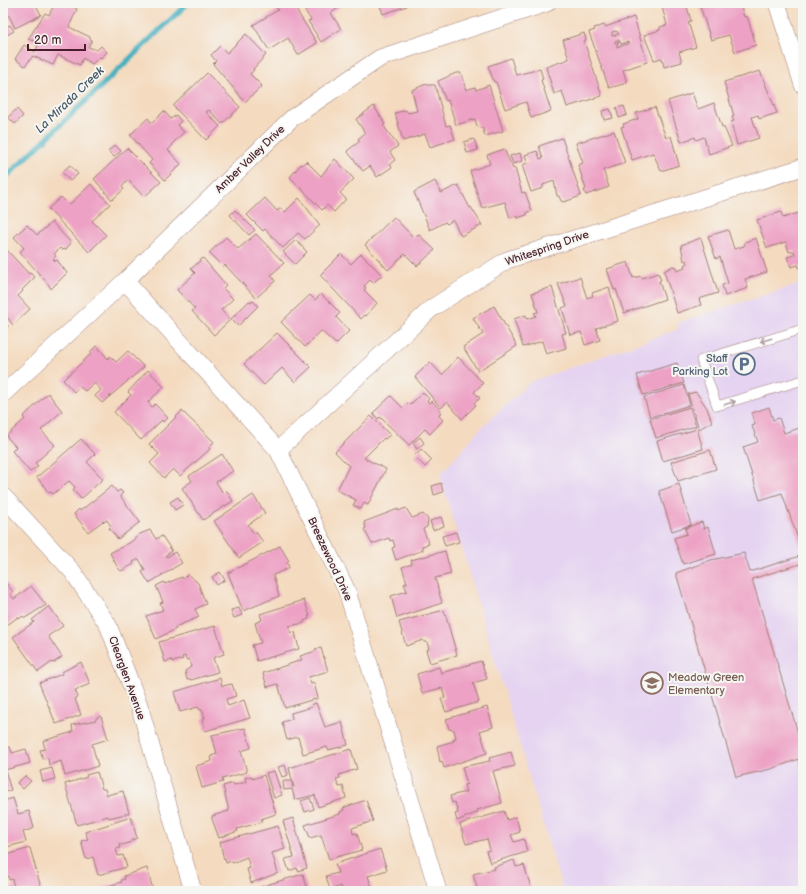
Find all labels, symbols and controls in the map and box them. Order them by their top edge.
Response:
scale bar [28,26,85,52]
text: 20 m [34,33,61,48]
water label: La Mirada Creek [32,63,108,137]
street label: Amber Valley Drive [212,122,288,196]
street label: Whitespring Drive [503,227,591,268]
one-way arrow [759,337,772,344]
parking icon: Staff Parking Lot [731,351,757,377]
place label: Staff Parking Lot [672,352,729,378]
one-way arrow [724,398,736,406]
street label: Breezewood Drive [305,515,355,603]
street label: Clearglen Avenue [106,634,148,722]
school or university icon: Meadow Green Elementary [639,670,665,696]
place label: Meadow Green Elementary [668,671,744,697]

